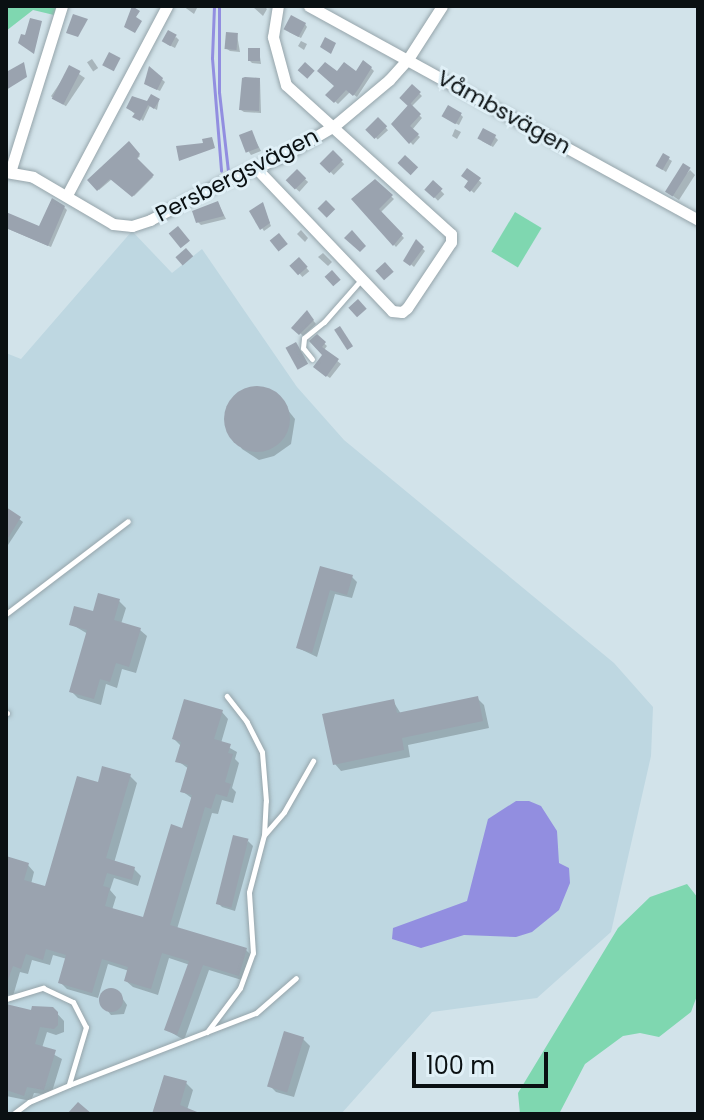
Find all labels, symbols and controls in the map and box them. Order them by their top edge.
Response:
street label: Våmbsvägen [433,64,575,160]
street label: Persbergsvägen [151,123,323,227]
scale bar [416,1036,552,1086]
text: 100 m [426,1049,495,1082]

